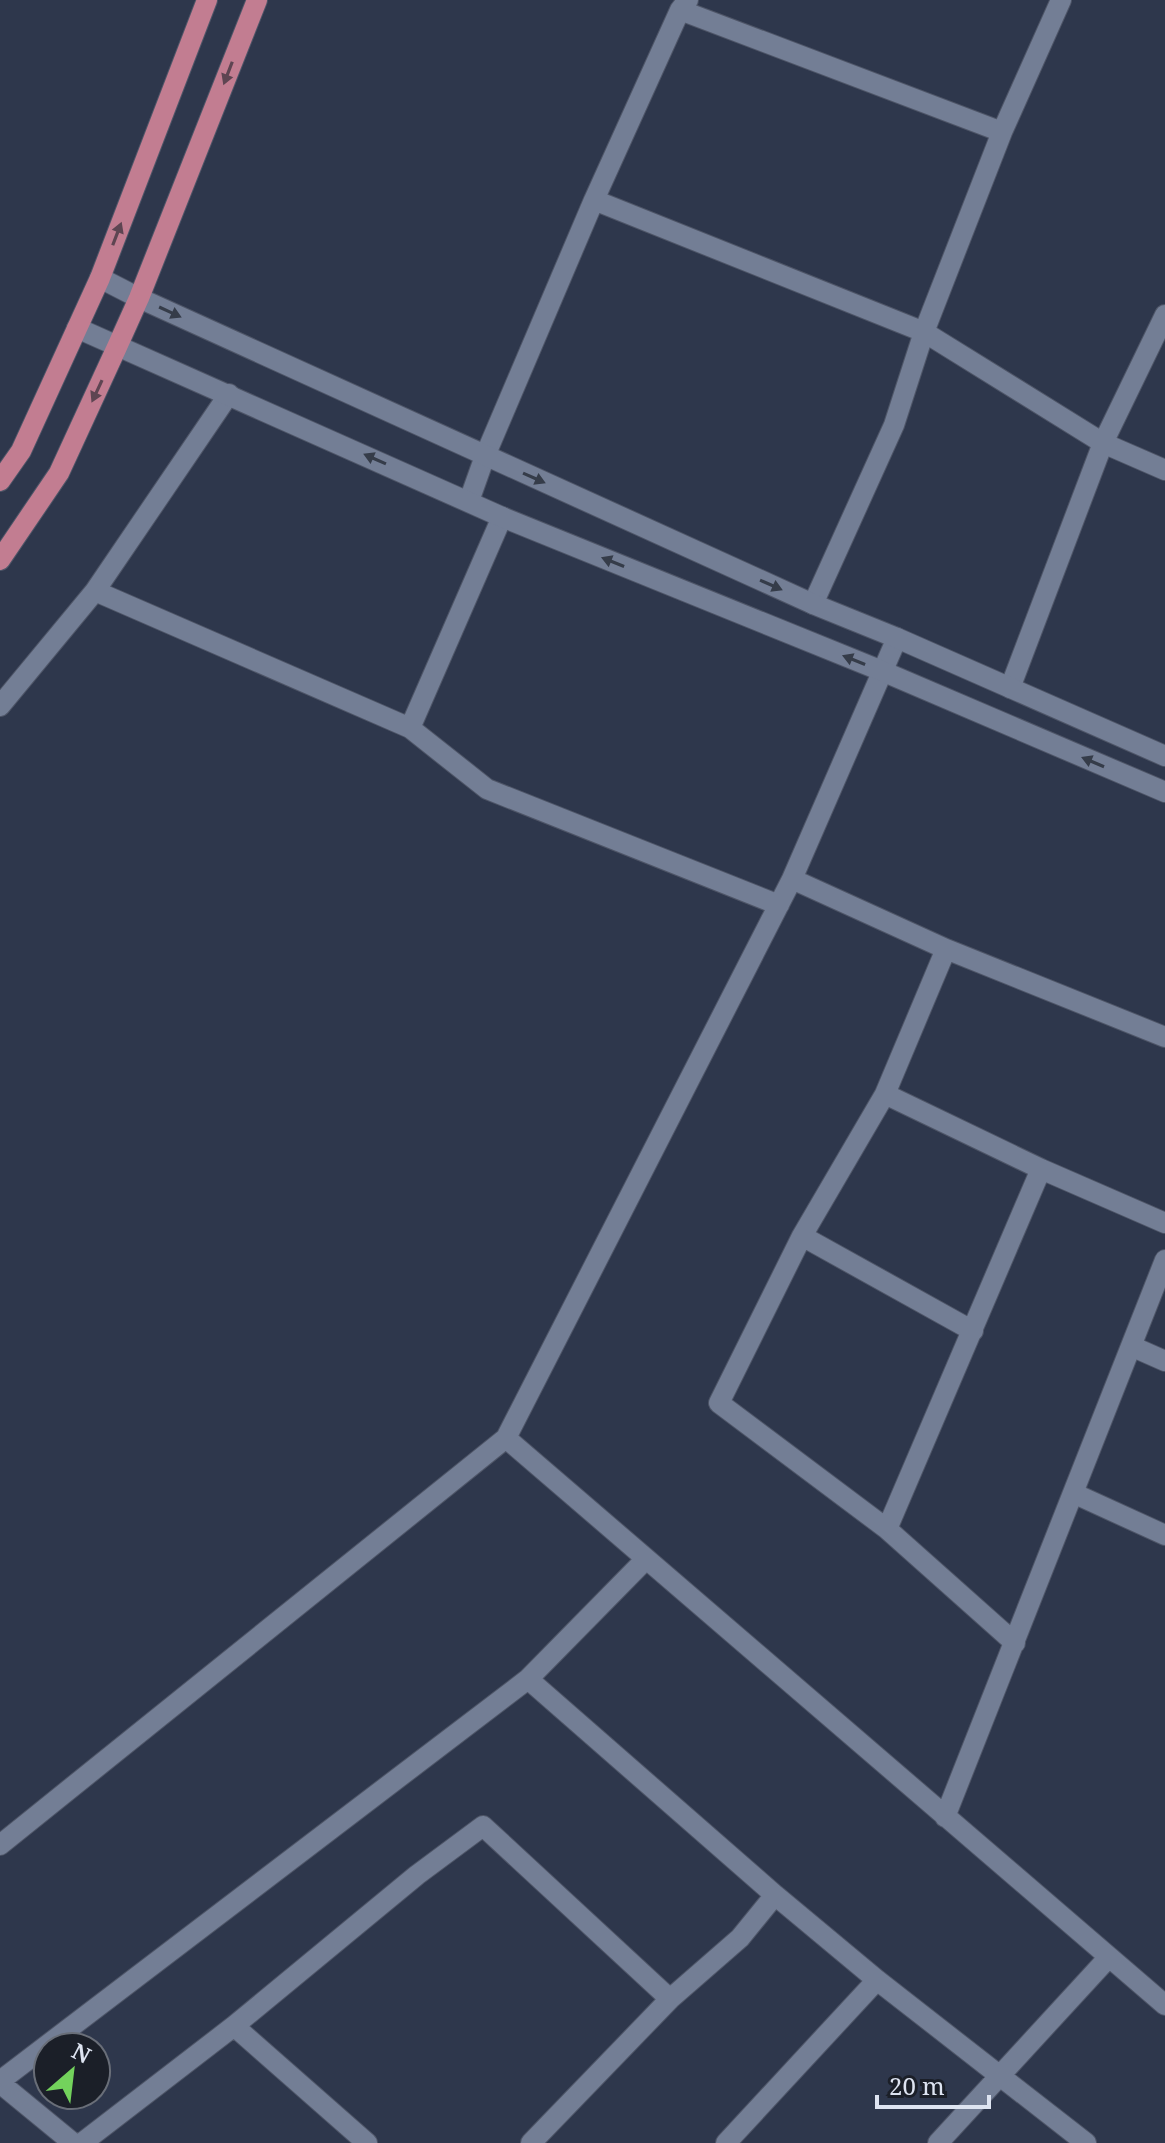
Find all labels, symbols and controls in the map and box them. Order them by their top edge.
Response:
one-way arrow [221,61,234,85]
one-way arrow [111,222,124,246]
one-way arrow [158,305,182,319]
one-way arrow [90,379,104,402]
one-way arrow [363,452,386,466]
one-way arrow [522,471,546,485]
one-way arrow [601,555,625,568]
one-way arrow [759,578,783,592]
one-way arrow [842,653,866,666]
one-way arrow [1081,755,1105,768]
north arrow [32,2031,112,2111]
text: N [67,2035,97,2070]
scale bar [877,2059,989,2109]
text: 20 m [889,2069,945,2102]

